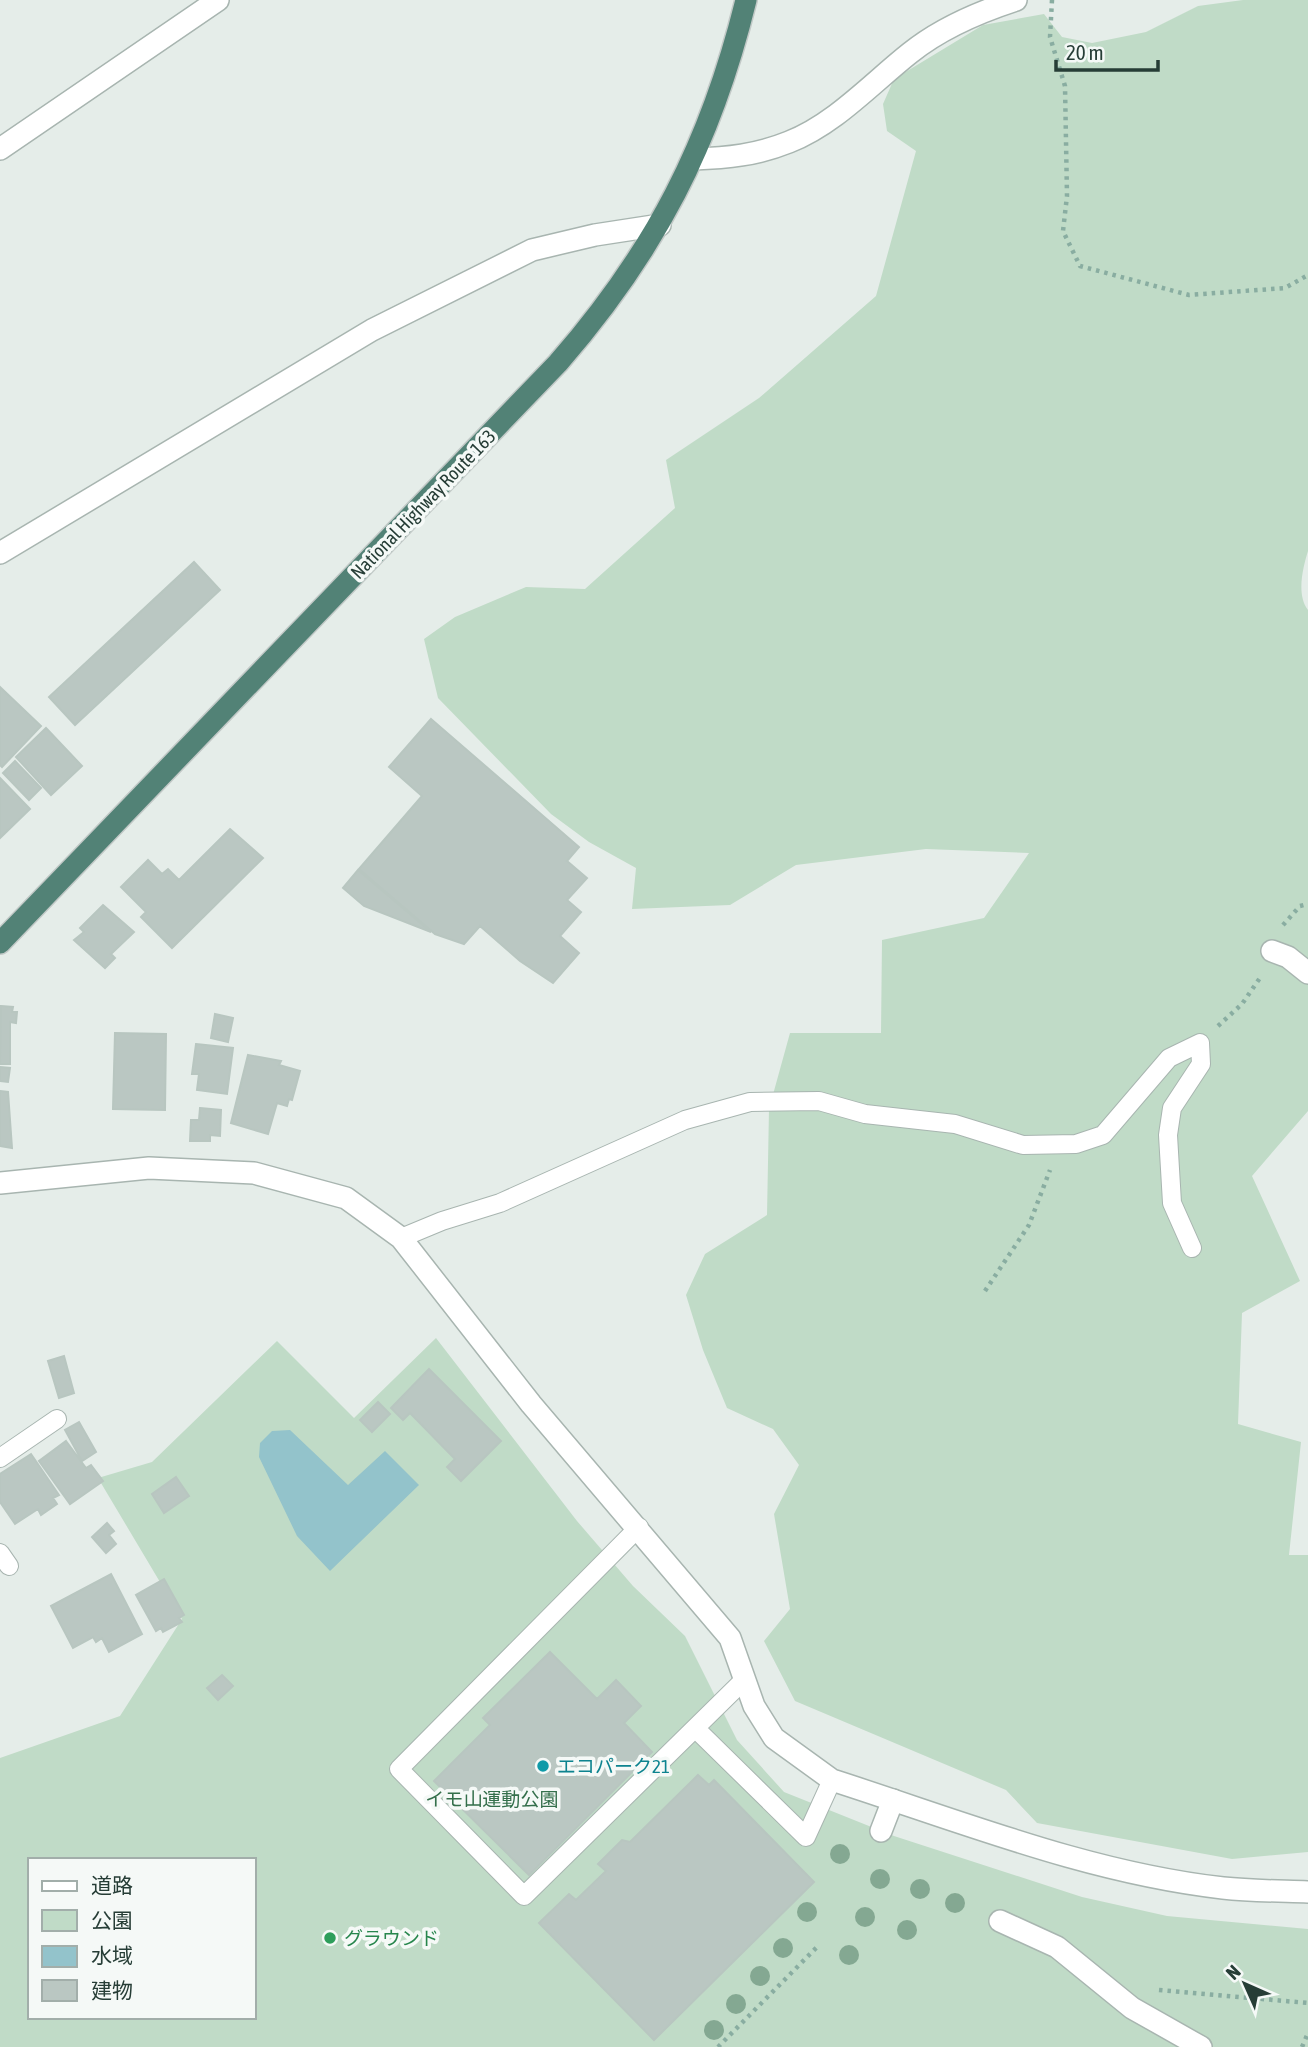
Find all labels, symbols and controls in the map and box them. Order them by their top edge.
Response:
scale bar [1056,28,1158,72]
text: 20 m [1066,40,1104,64]
street label: National Highway Route 163 [346,425,500,583]
place label: エコパーク21 [557,1755,670,1777]
marker: エコパーク21 [535,1758,551,1774]
park label: イモ山運動公園 [425,1788,559,1810]
legend [28,1858,256,2019]
text: 道路 [91,1873,133,1897]
text: 公園 [91,1908,133,1932]
place label: グラウンド [344,1927,439,1949]
marker: グラウンド [322,1930,338,1946]
text: 水域 [91,1943,133,1967]
north arrow [1210,1949,1280,2019]
text: N [1221,1960,1245,1984]
text: 建物 [91,1978,133,2002]

